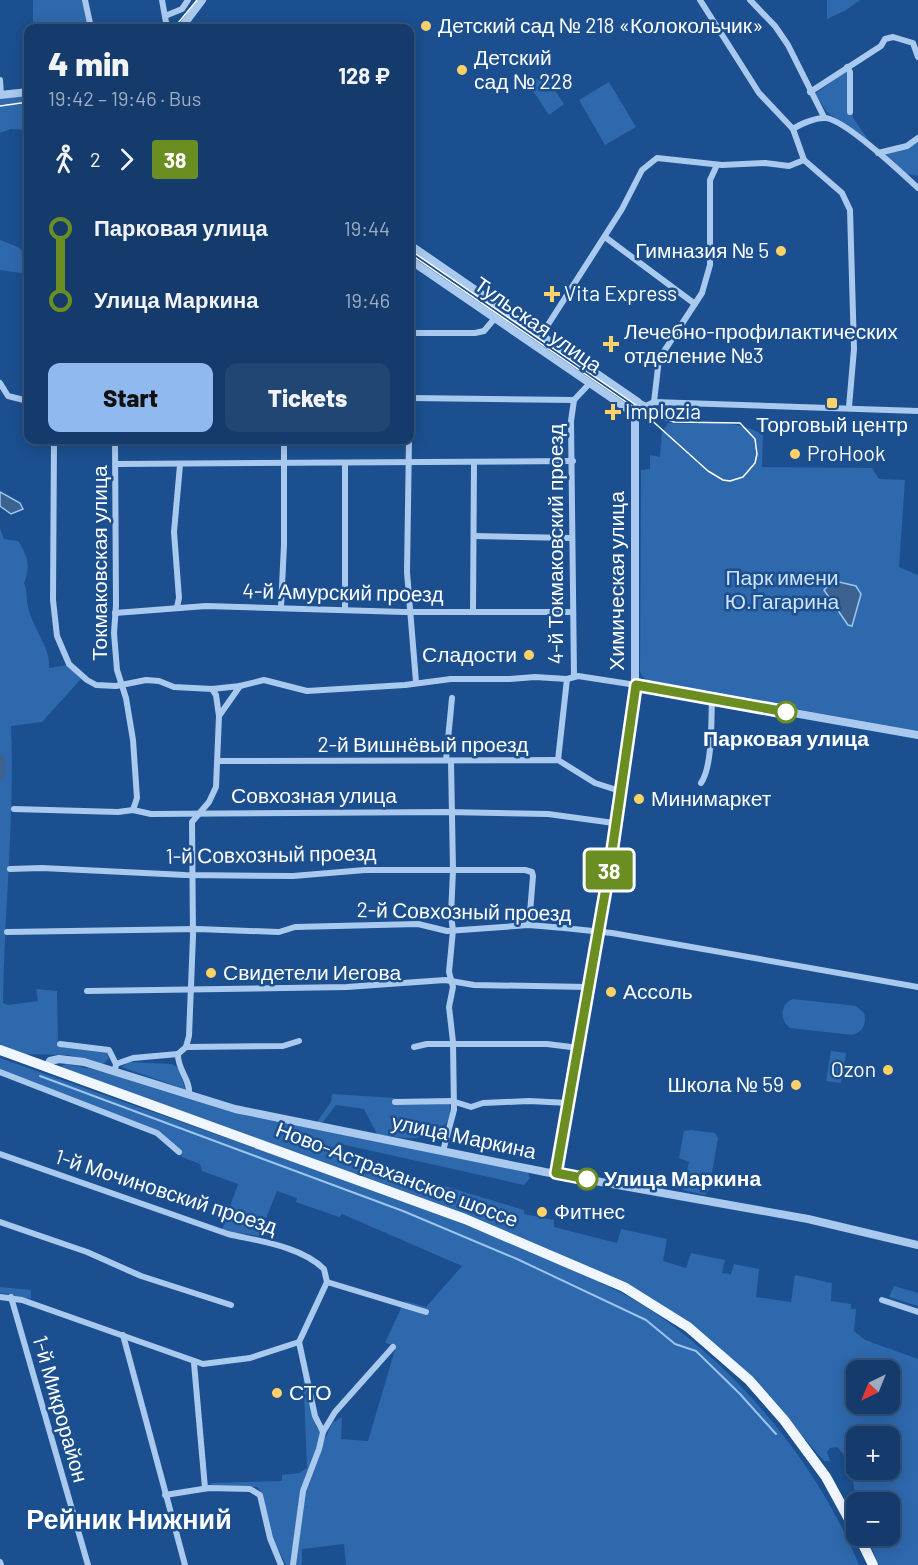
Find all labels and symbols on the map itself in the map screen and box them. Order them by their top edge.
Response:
place label: Детский сад № 218 «Колокольчик» [438,12,763,37]
marker: Детский сад № 218 «Колокольчик» [419,19,433,33]
place label: Детский сад № 228 [474,44,573,93]
marker: Детский сад № 228 [455,63,469,77]
place label: Гимназия № 5 [635,237,769,262]
marker: Гимназия № 5 [774,244,788,258]
street label: Тульская улица [470,271,608,377]
place label: Vita Express [564,280,677,305]
marker: Vita Express [545,287,559,301]
place label: Лечебно-профилактических отделение №3 [624,318,898,367]
marker: Лечебно-профилактических отделение №3 [602,335,620,353]
marker: Торговый центр [825,396,839,410]
place label: Implozia [625,398,701,423]
marker: Implozia [606,405,620,419]
place label: Торговый центр [756,411,908,436]
street label: 4-й Токмаковский проезд [542,424,567,664]
place label: ProHook [807,440,886,465]
marker: ProHook [788,447,802,461]
street label: Токмаковская улица [86,465,111,661]
street label: Химическая улица [603,491,628,671]
park label: Парк имени Ю.Гагарина [725,564,840,613]
street label: 4-й Амурский проезд [242,577,444,606]
place label: Сладости [422,641,517,666]
marker: Сладости [522,648,536,662]
marker: Парковая улица [775,701,797,723]
place label: Парковая улица [703,725,869,750]
street label: 2-й Вишнёвый проезд [318,731,528,756]
street label: Совхозная улица [231,782,397,807]
place label: Минимаркет [651,785,772,810]
marker: Минимаркет [632,792,646,806]
street label: 1-й Совхозный проезд [165,839,377,868]
line badge: 38 [582,850,636,890]
street label: 2-й Совхозный проезд [356,896,572,925]
place label: Свидетели Иегова [223,959,401,984]
marker: Свидетели Иегова [204,966,218,980]
place label: Ассоль [623,978,693,1003]
marker: Ассоль [604,985,618,999]
place label: Ozon [831,1056,876,1081]
marker: Ozon [881,1063,895,1077]
place label: Школа № 59 [668,1071,784,1096]
marker: Школа № 59 [789,1078,803,1092]
street label: улица Маркина [390,1108,539,1163]
street label: Ново-Астраханское шоссе [273,1116,522,1231]
street label: 1-й Мочиновский проезд [52,1143,281,1238]
place label: Улица Маркина [604,1165,761,1190]
marker: Улица Маркина [576,1168,598,1190]
place label: Фитнес [554,1198,625,1223]
marker: Фитнес [535,1205,549,1219]
street label: 1-й Микрорайон [29,1332,94,1485]
north arrow [846,1360,900,1414]
place label: СТО [289,1379,332,1404]
marker: СТО [270,1386,284,1400]
district label: Рейник Нижний [26,1502,232,1534]

